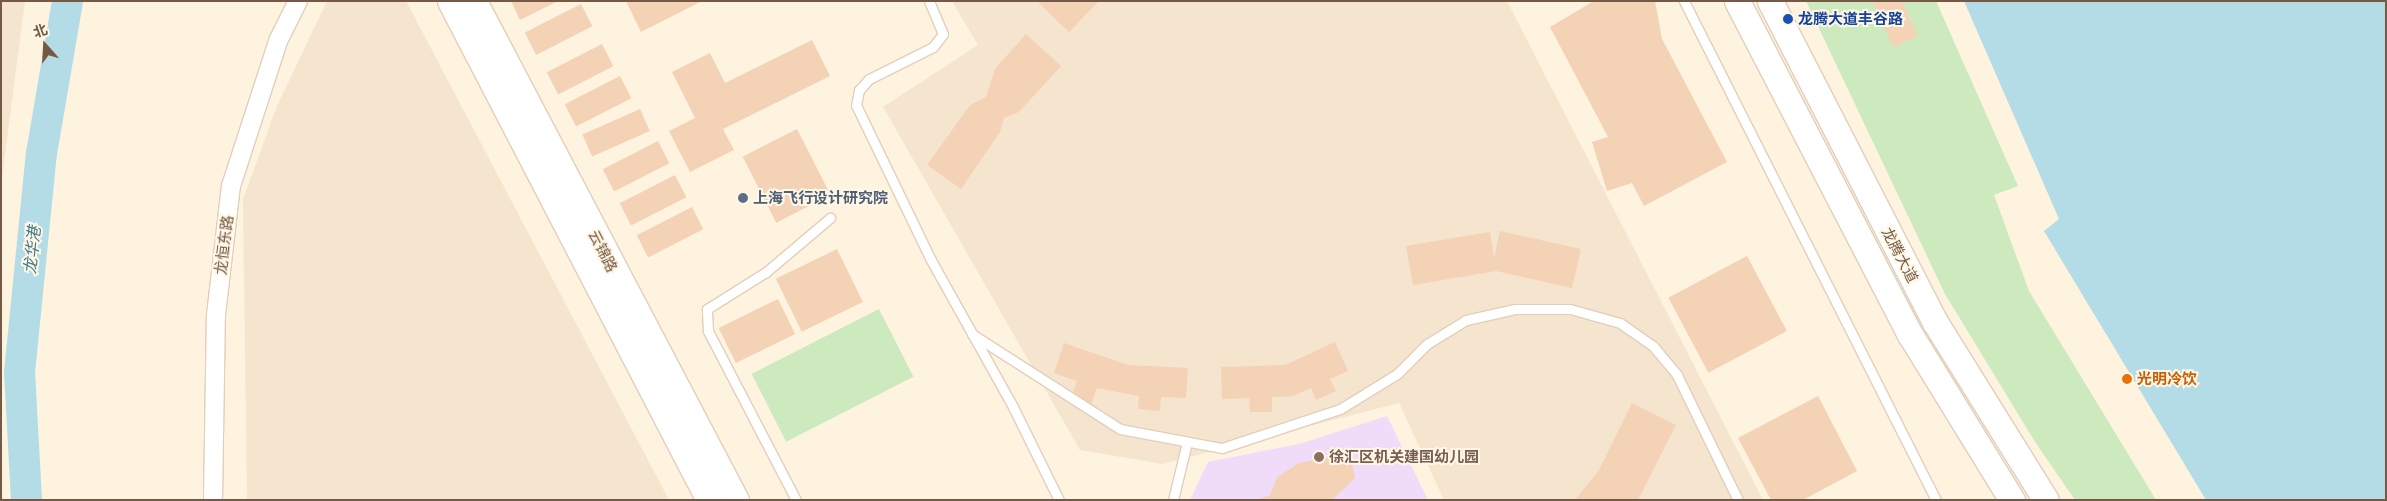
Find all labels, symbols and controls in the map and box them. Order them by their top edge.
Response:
place label: 龙腾大道丰谷路 [1798,10,1903,28]
marker: 龙腾大道丰谷路 [1782,13,1794,25]
text: 北 [30,19,50,42]
north arrow [20,20,70,70]
place label: 上海飞行设计研究院 [753,189,888,207]
marker: 上海飞行设计研究院 [737,192,749,204]
street label: 龙恒东路 [211,214,237,276]
street label: 龙腾大道 [1878,224,1922,286]
water label: 龙华港 [20,225,44,275]
street label: 云锦路 [585,227,621,275]
place label: 光明冷饮 [2137,370,2197,388]
marker: 光明冷饮 [2121,373,2133,385]
place label: 徐汇区机关建国幼儿园 [1329,448,1479,466]
marker: 徐汇区机关建国幼儿园 [1313,451,1325,463]

